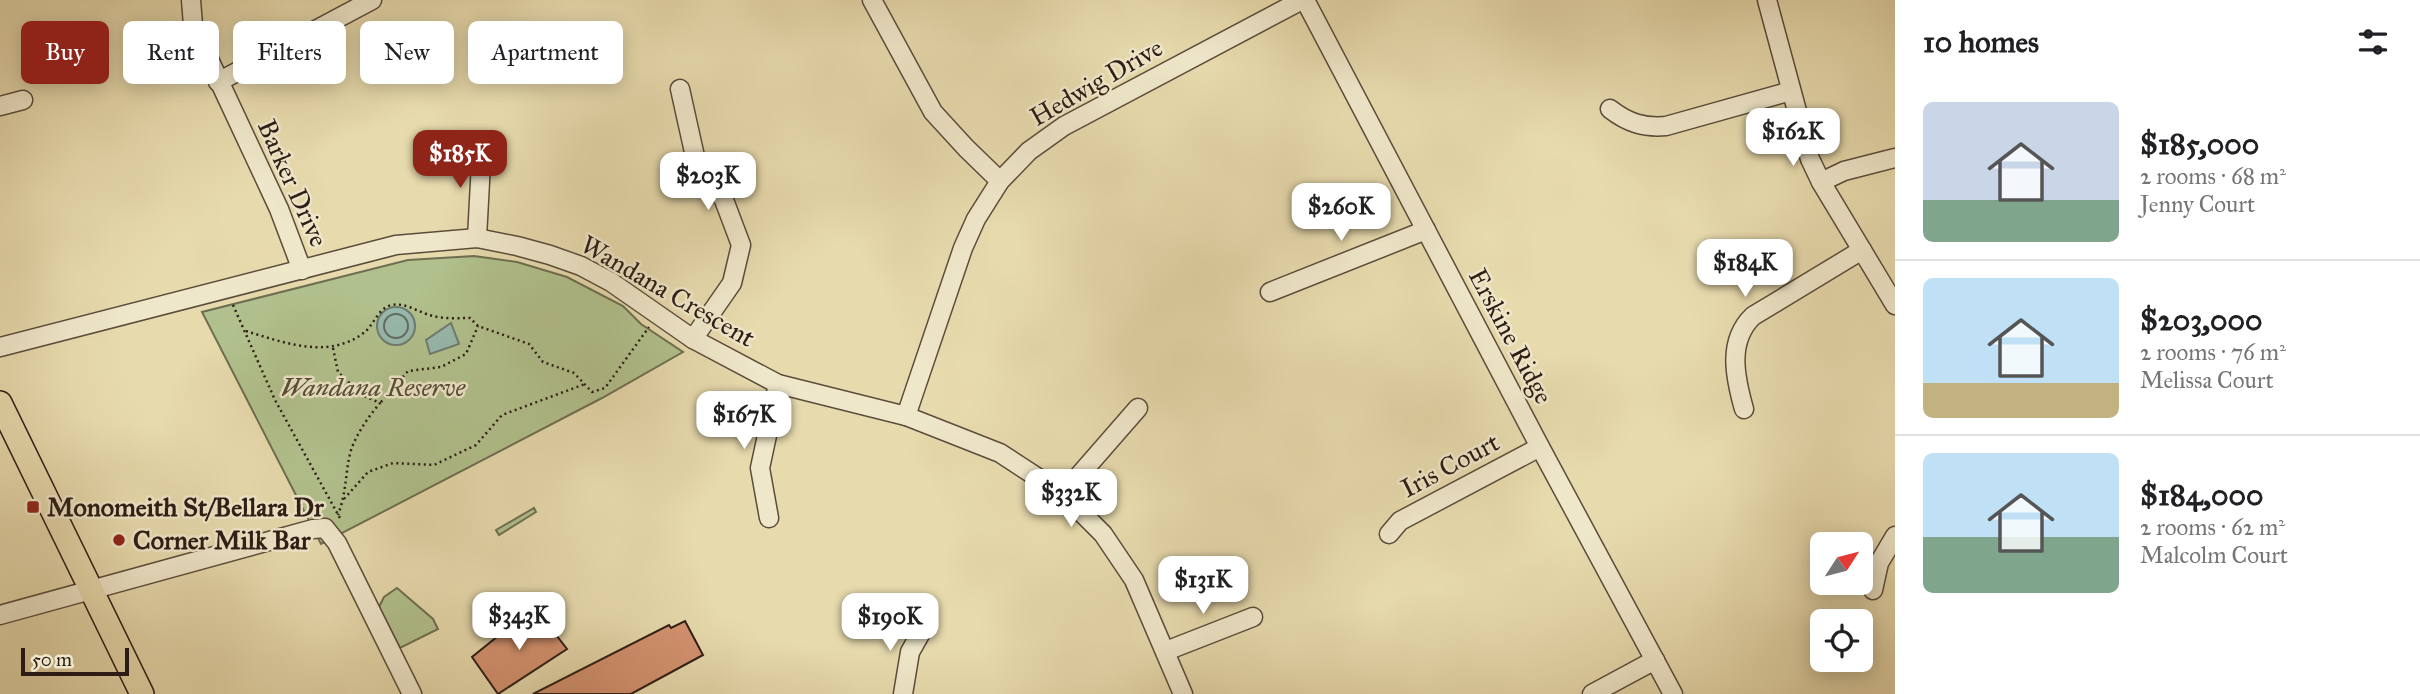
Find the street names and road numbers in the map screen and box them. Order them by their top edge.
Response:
street label: Hedwig Drive [1024,31,1168,133]
street label: Barker Drive [251,114,335,252]
street label: Wandana Crescent [575,228,761,354]
street label: Erskine Ridge [1462,263,1560,409]
street label: Iris Court [1395,426,1505,504]

